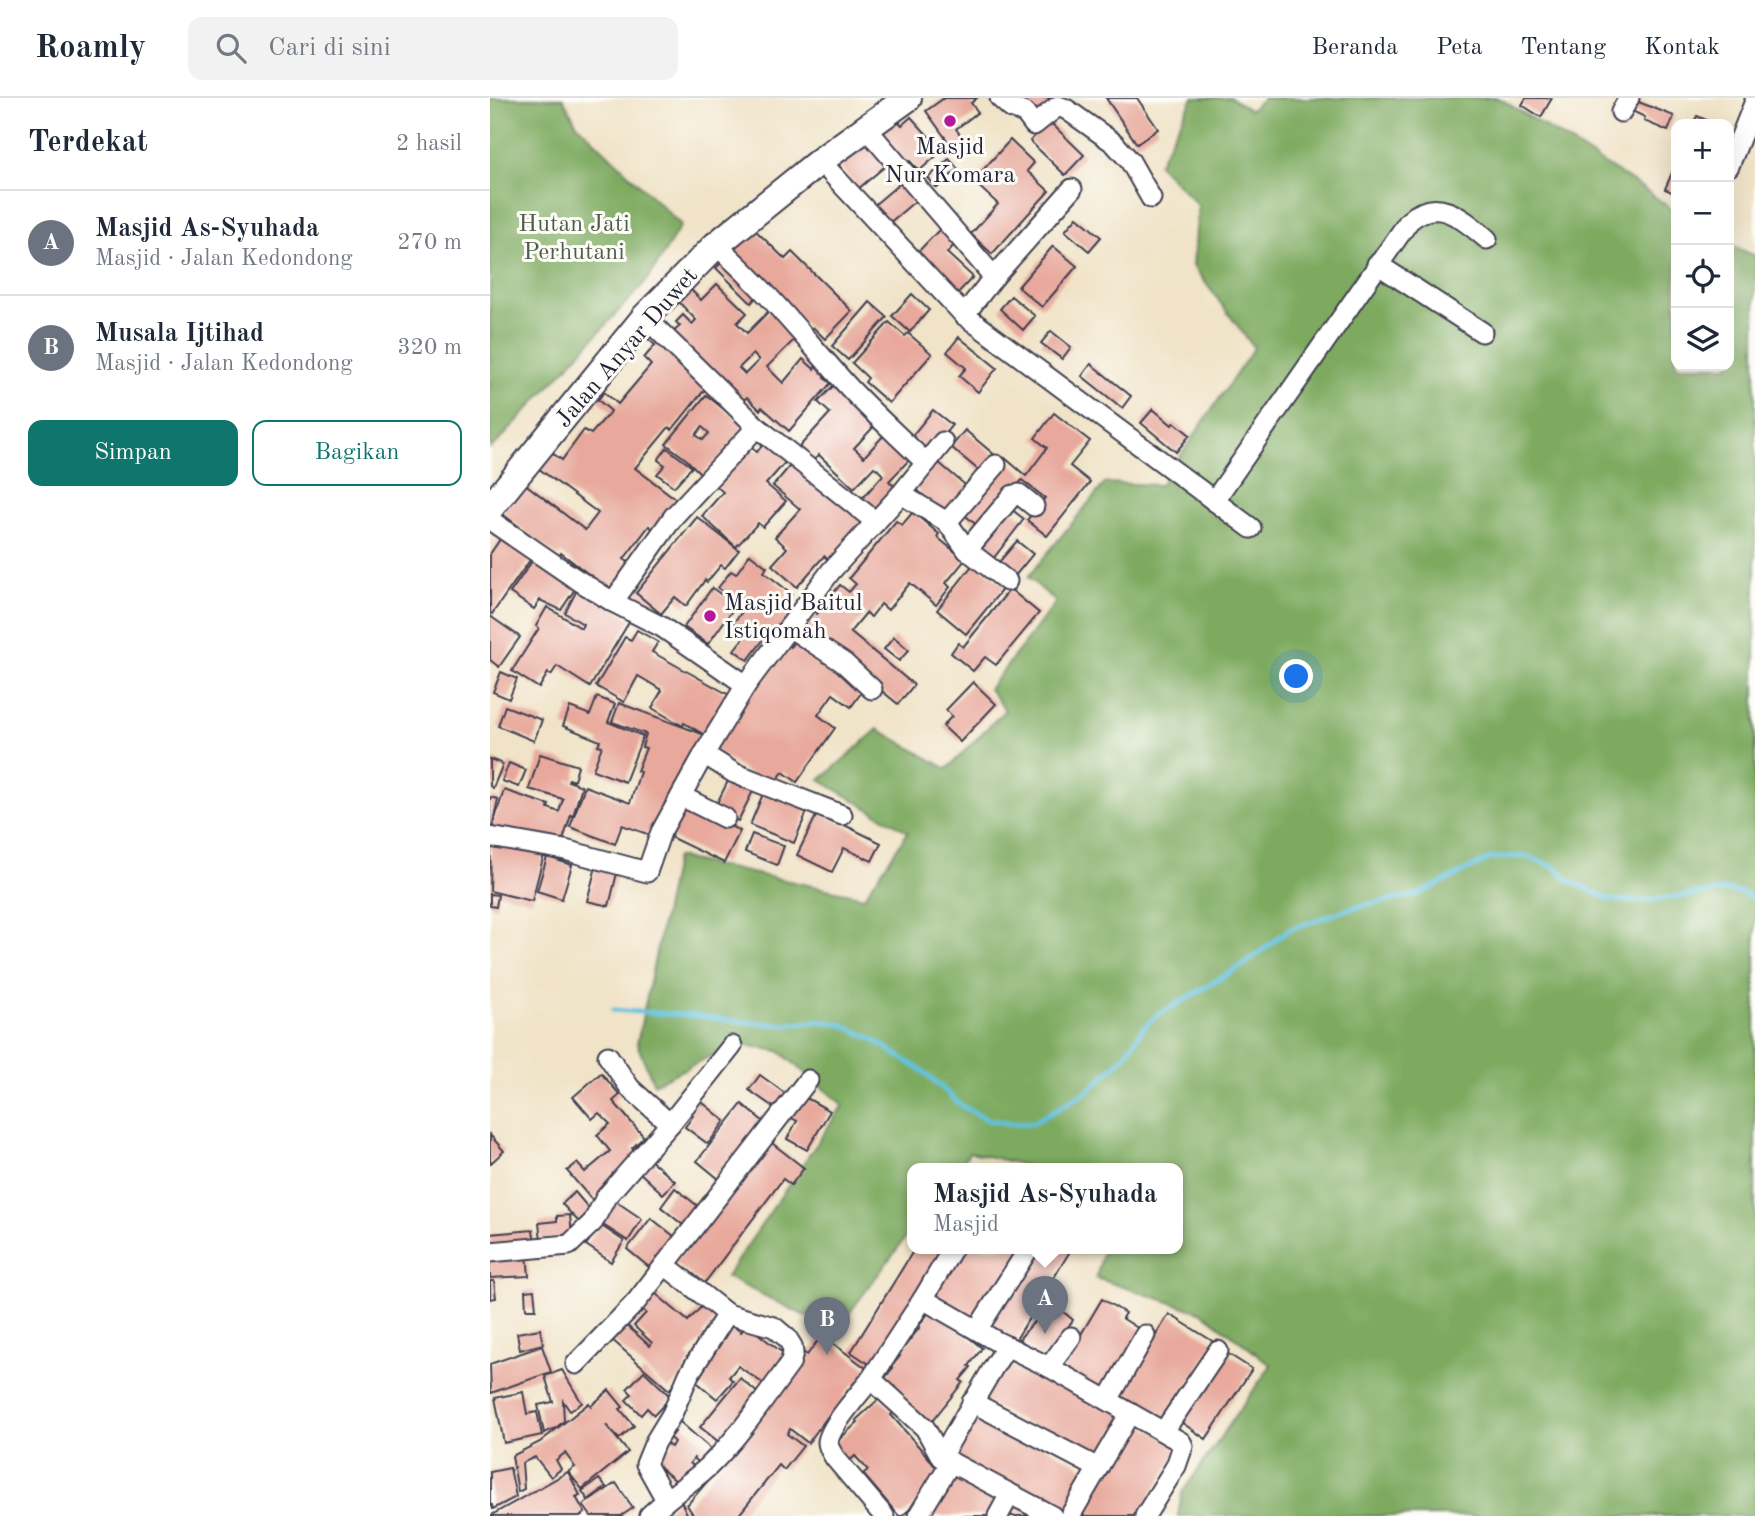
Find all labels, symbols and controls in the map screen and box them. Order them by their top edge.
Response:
search box [188,17,678,80]
icon: search [212,29,250,67]
text: Roamly [35,32,146,65]
text: Cari di sini [268,35,391,61]
text: Beranda [1312,36,1398,60]
text: Peta [1436,36,1483,60]
text: Tentang [1521,36,1606,60]
text: Kontak [1644,36,1720,60]
marker: Masjid Nur Komara [942,113,958,129]
map controls [1671,119,1734,371]
button: + [1671,119,1734,182]
text: Terdekat [28,128,148,158]
text: 2 hasil [396,132,462,155]
place label: Masjid Nur Komara [885,136,1015,188]
button: − [1671,182,1734,245]
park label: Hutan Jati Perhutani [518,213,630,265]
text: Masjid As-Syuhada [95,216,319,242]
text: A [42,231,60,254]
text: 270 m [397,231,462,254]
button: locate [1671,245,1734,308]
text: Masjid · Jalan Kedondong [95,247,353,270]
street label: Jalan Anyar Duwet [552,264,703,433]
button: layers [1671,308,1734,371]
text: Musala Ijtihad [95,321,264,347]
text: B [43,336,59,359]
text: 320 m [397,336,462,359]
text: Masjid · Jalan Kedondong [95,352,353,375]
button: Simpan [28,420,238,486]
button: Bagikan [252,420,462,486]
place label: Masjid Baitul Istiqomah [724,592,862,644]
marker: Masjid Baitul Istiqomah [702,608,718,624]
your location [1279,659,1313,693]
popup [907,1163,1183,1254]
text: Masjid As-Syuhada [933,1182,1157,1208]
text: Masjid [933,1213,999,1236]
pin: A [1022,1276,1068,1334]
pin: B [804,1297,850,1355]

